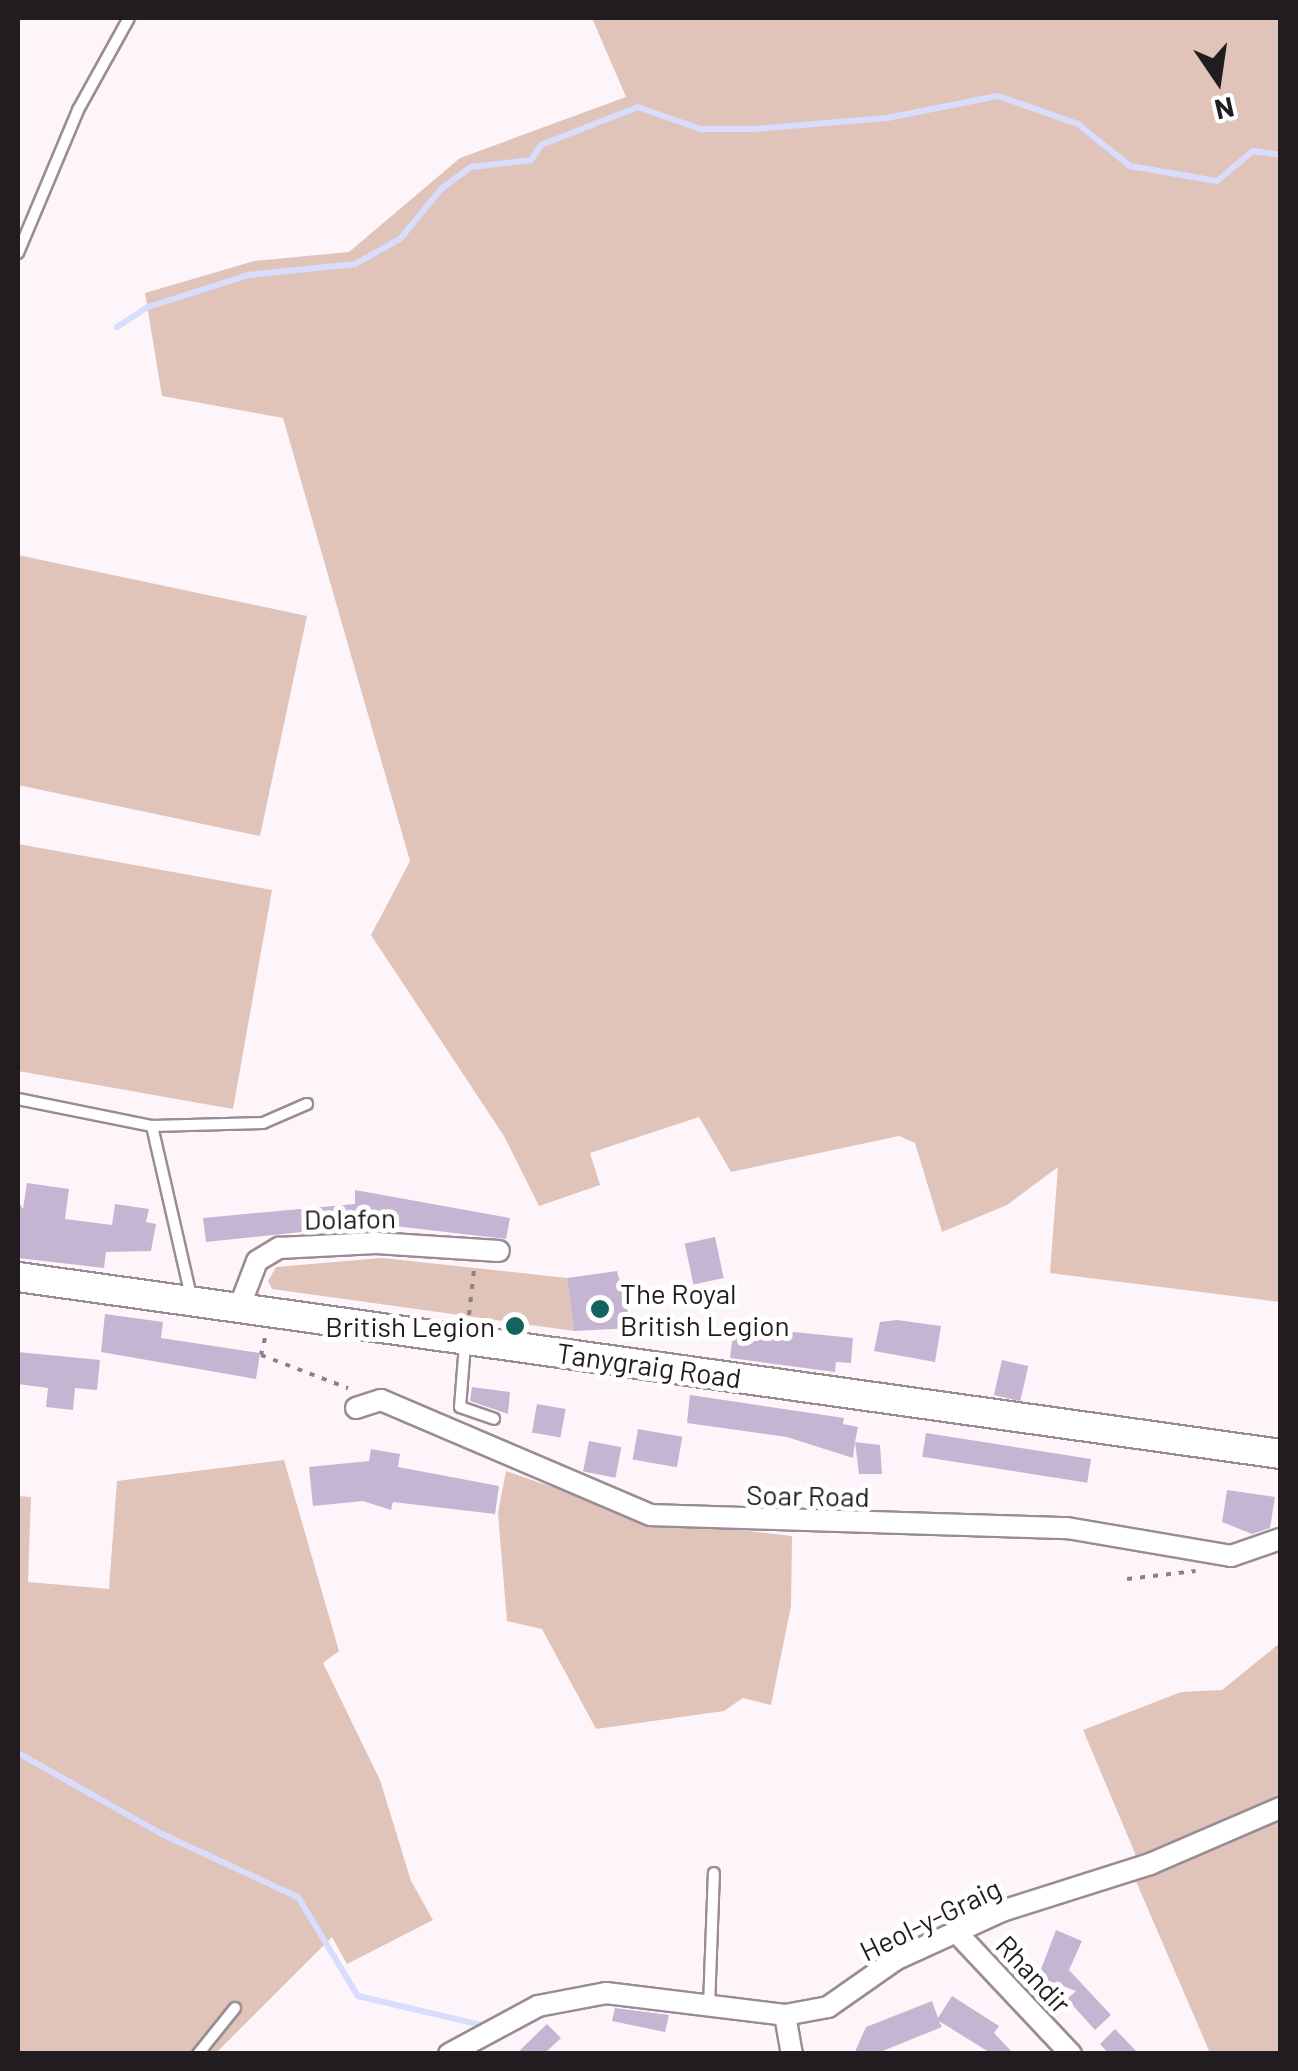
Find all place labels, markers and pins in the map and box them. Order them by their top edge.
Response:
place label: The Royal British Legion [620,1276,790,1342]
marker: The Royal British Legion [589,1298,611,1320]
place label: British Legion [325,1309,495,1343]
marker: British Legion [504,1315,526,1337]

